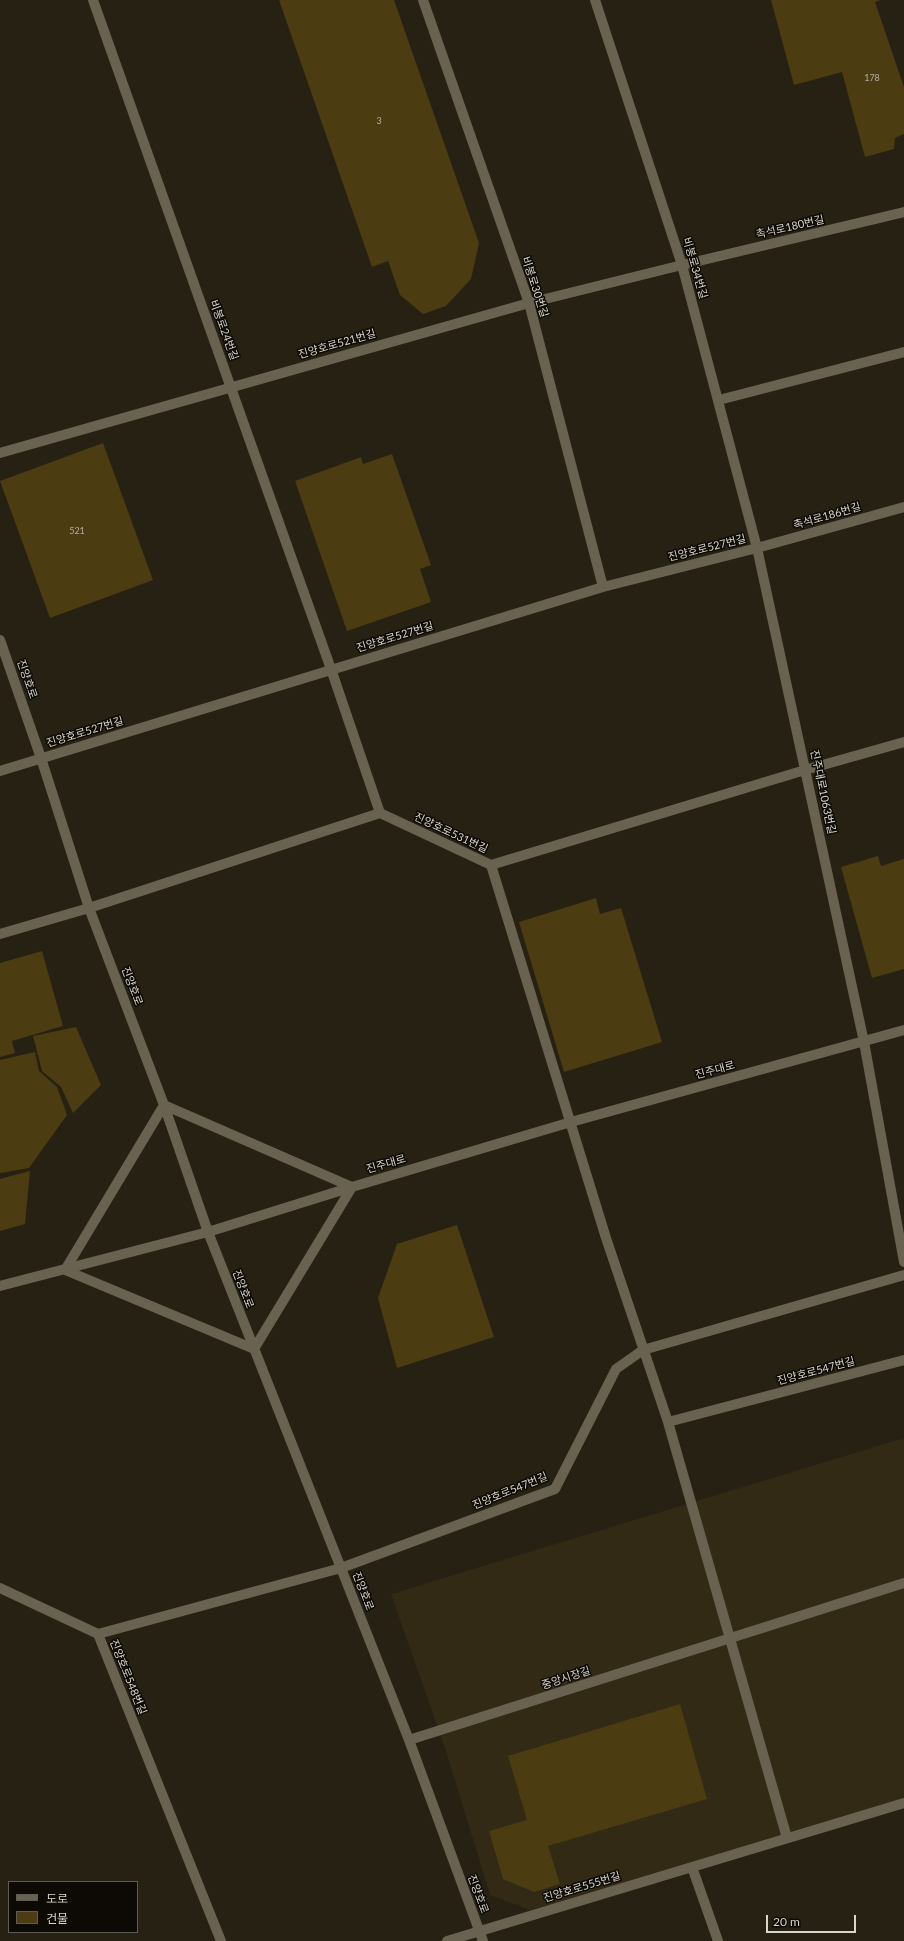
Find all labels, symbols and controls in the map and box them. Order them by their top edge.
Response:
house number: 178 [864,73,880,83]
house number: 3 [376,116,382,126]
street label: 촉석로180번길 [755,213,825,241]
street label: 비봉로34번길 [680,236,710,300]
street label: 비봉로30번길 [519,255,551,319]
street label: 비봉로24번길 [207,298,241,362]
street label: 진양호로521번길 [297,327,377,361]
street label: 촉석로186번길 [792,500,862,532]
house number: 521 [69,526,85,536]
street label: 진양호로527번길 [667,532,747,564]
street label: 진양호로527번길 [355,619,435,655]
street label: 진양호로 [14,658,40,700]
street label: 진양호로527번길 [45,714,125,750]
street label: 진주대로1063번길 [808,748,838,836]
street label: 진양호로531번길 [412,810,490,856]
street label: 진양호로 [119,965,145,1007]
street label: 진주대로 [694,1058,736,1082]
street label: 진주대로 [365,1152,407,1176]
street label: 진양호로 [230,1268,256,1310]
street label: 진양호로547번길 [776,1354,856,1388]
street label: 진양호로547번길 [471,1470,549,1512]
street label: 진양호로 [350,1570,376,1612]
street label: 진양호로548번길 [107,1638,149,1716]
street label: 중앙시장길 [540,1664,592,1692]
street label: 진양호로555번길 [542,1869,622,1905]
street label: 진양호로 [465,1873,491,1915]
legend [8,1881,138,1933]
text: 도로 [46,1891,68,1906]
scale bar [768,1907,858,1933]
text: 건물 [46,1911,68,1926]
text: 20 m [773,1914,800,1929]

